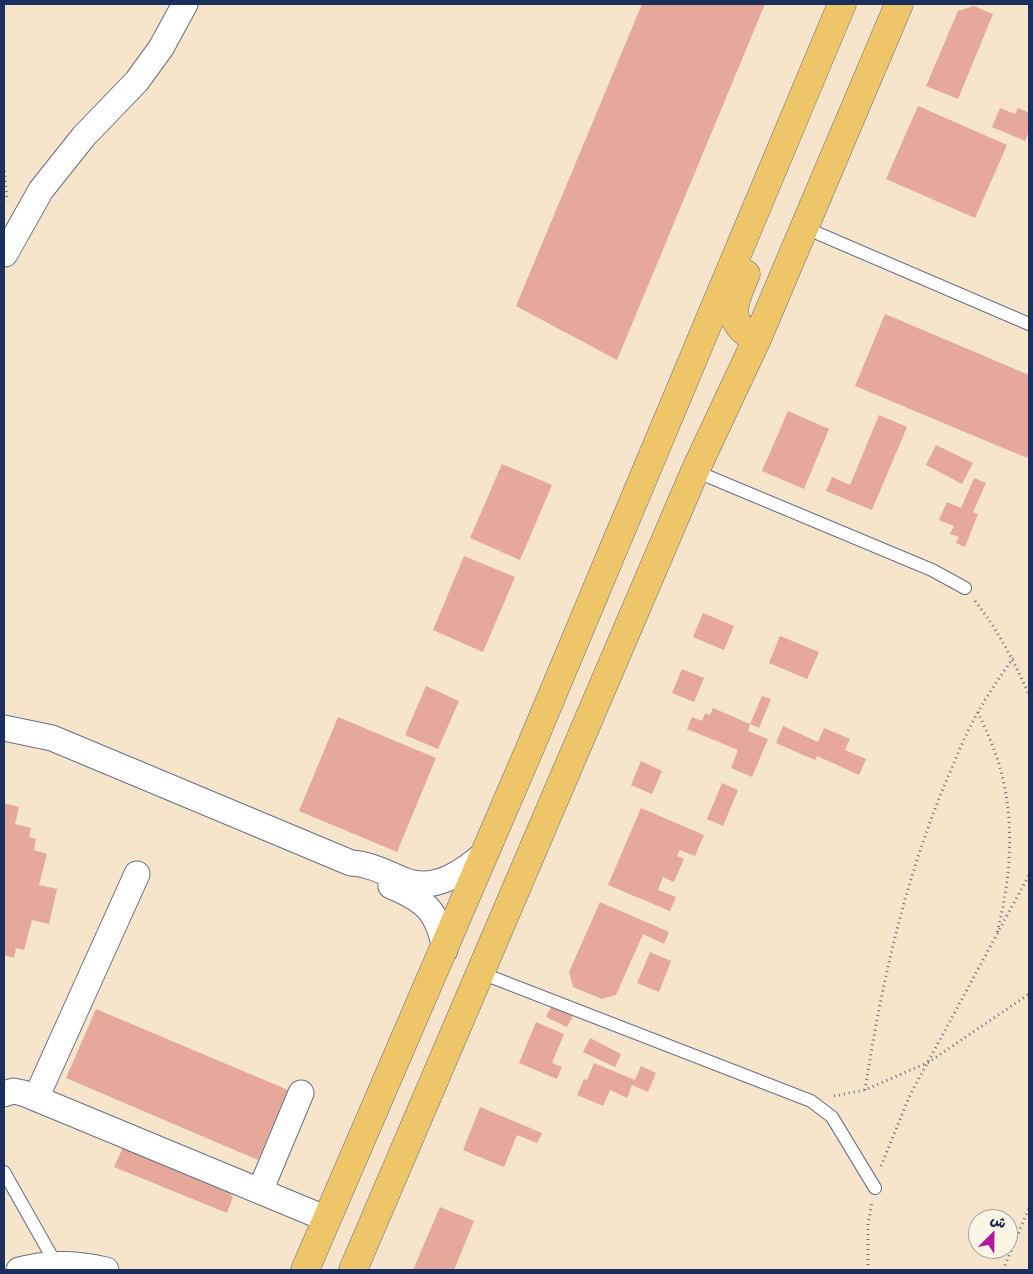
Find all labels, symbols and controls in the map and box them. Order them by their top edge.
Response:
text: ش [987,1208,1010,1233]
north arrow [968,1209,1018,1259]

